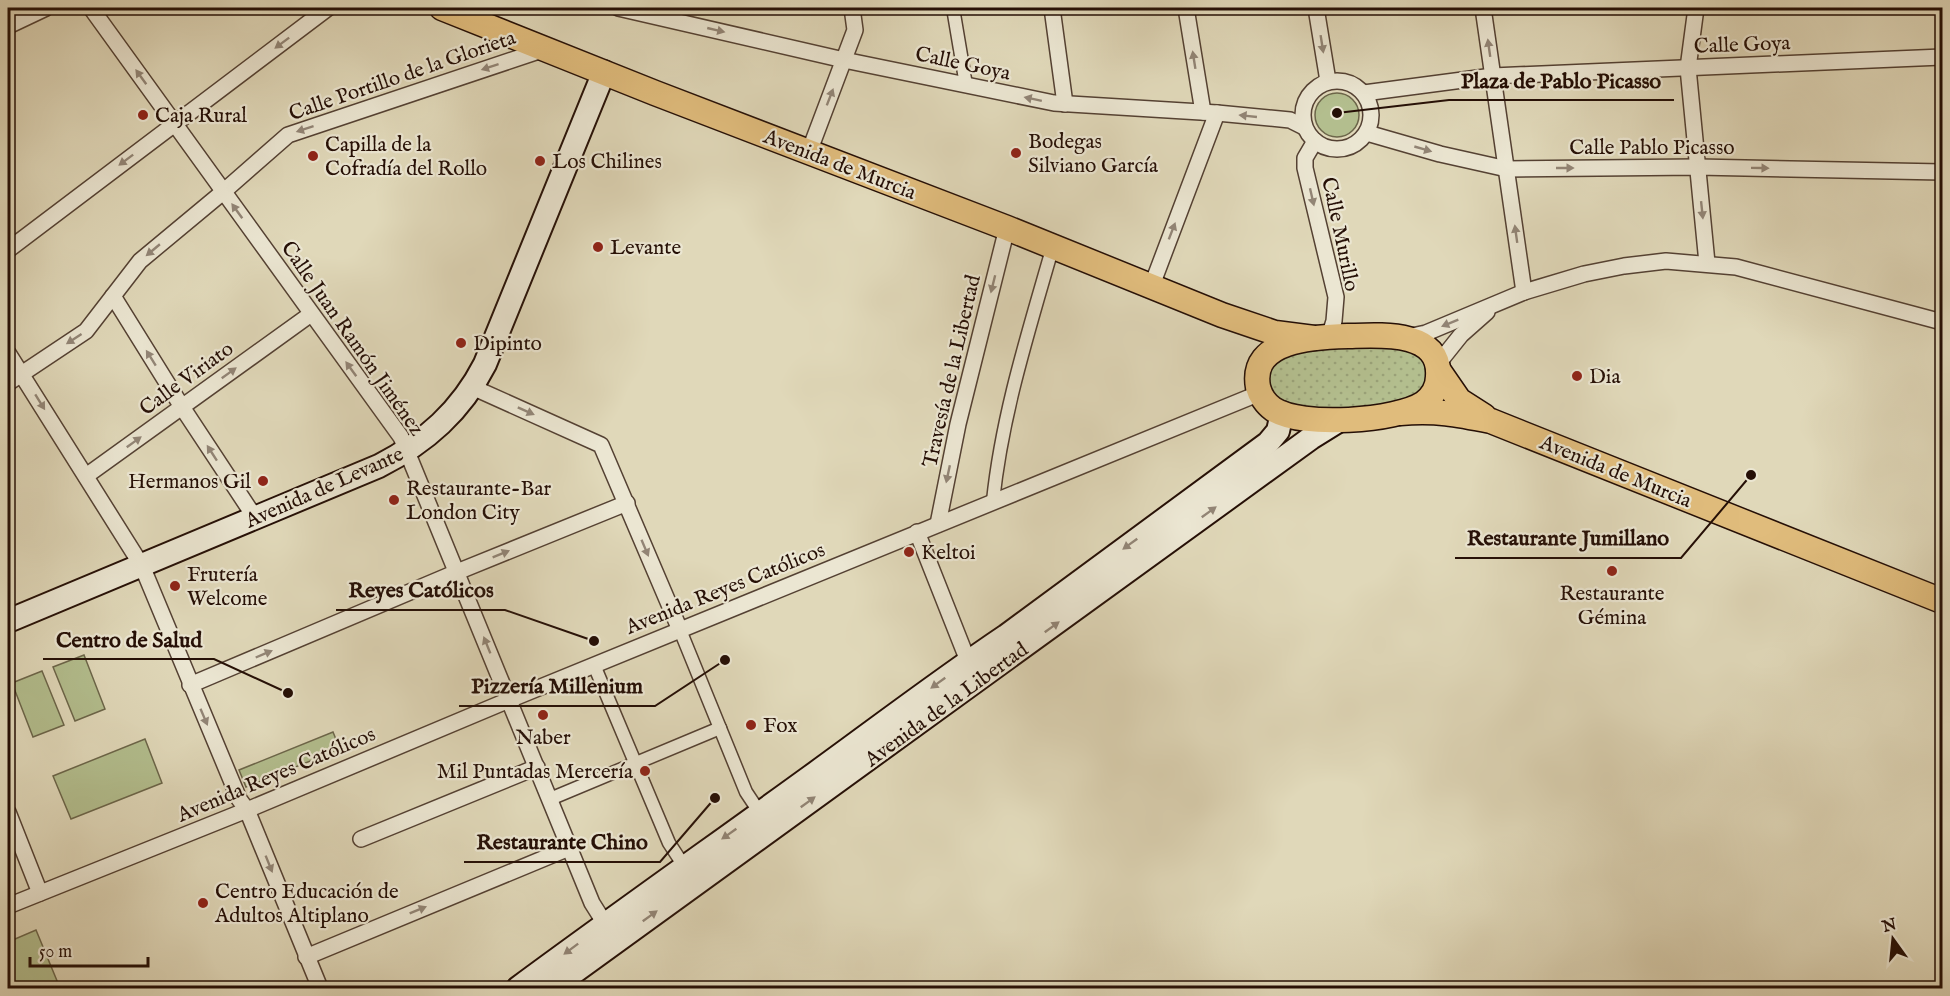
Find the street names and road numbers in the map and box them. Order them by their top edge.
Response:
street label: Calle Portillo de la Glorieta [286,25,520,128]
street label: Calle Goya [1693,30,1792,61]
street label: Calle Goya [913,41,1014,88]
street label: Avenida de Murcia [758,124,921,207]
street label: Calle Pablo Picasso [1569,135,1735,162]
street label: Calle Murillo [1314,175,1365,294]
street label: Calle Juan Ramón Jiménez [274,236,429,442]
street label: Travesía de la Libertad [917,271,988,470]
street label: Calle Viriato [134,336,239,422]
street label: Avenida de Murcia [1535,429,1696,515]
street label: Avenida de Levante [240,441,408,536]
street label: Avenida Reyes Católicos [621,537,829,642]
street label: Avenida de la Libertad [859,636,1035,774]
street label: Avenida Reyes Católicos [172,721,380,830]

